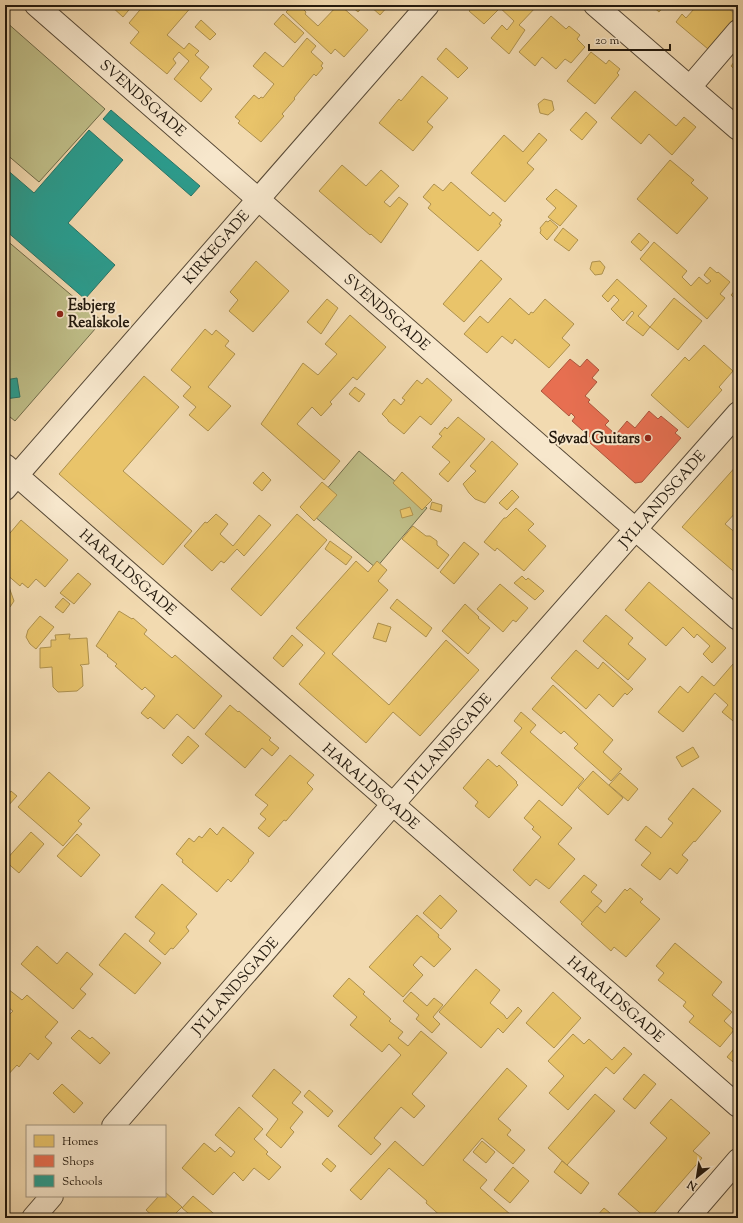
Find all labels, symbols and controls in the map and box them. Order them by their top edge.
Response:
scale bar [589,26,670,52]
text: 20 m [595,32,620,50]
street label: SVENDSGADE [94,56,190,143]
street label: KIRKEGADE [179,206,255,290]
street label: SVENDSGADE [338,270,434,357]
place label: Esbjerg Realskole [68,296,129,334]
marker: Esbjerg Realskole [55,309,65,319]
place label: Søvad Guitars [549,429,640,450]
marker: Søvad Guitars [643,433,653,443]
street label: JYLLANDSGADE [614,446,712,554]
street label: HARALDSGADE [74,525,180,621]
street label: JYLLANDSGADE [400,689,498,797]
street label: HARALDSGADE [317,739,423,835]
street label: JYLLANDSGADE [187,933,285,1041]
street label: HARALDSGADE [562,952,668,1048]
legend [26,1125,166,1197]
text: Homes [62,1133,98,1151]
text: Shops [62,1153,94,1171]
north arrow [677,1157,717,1197]
text: Schools [62,1173,103,1191]
text: N [685,1176,701,1194]

